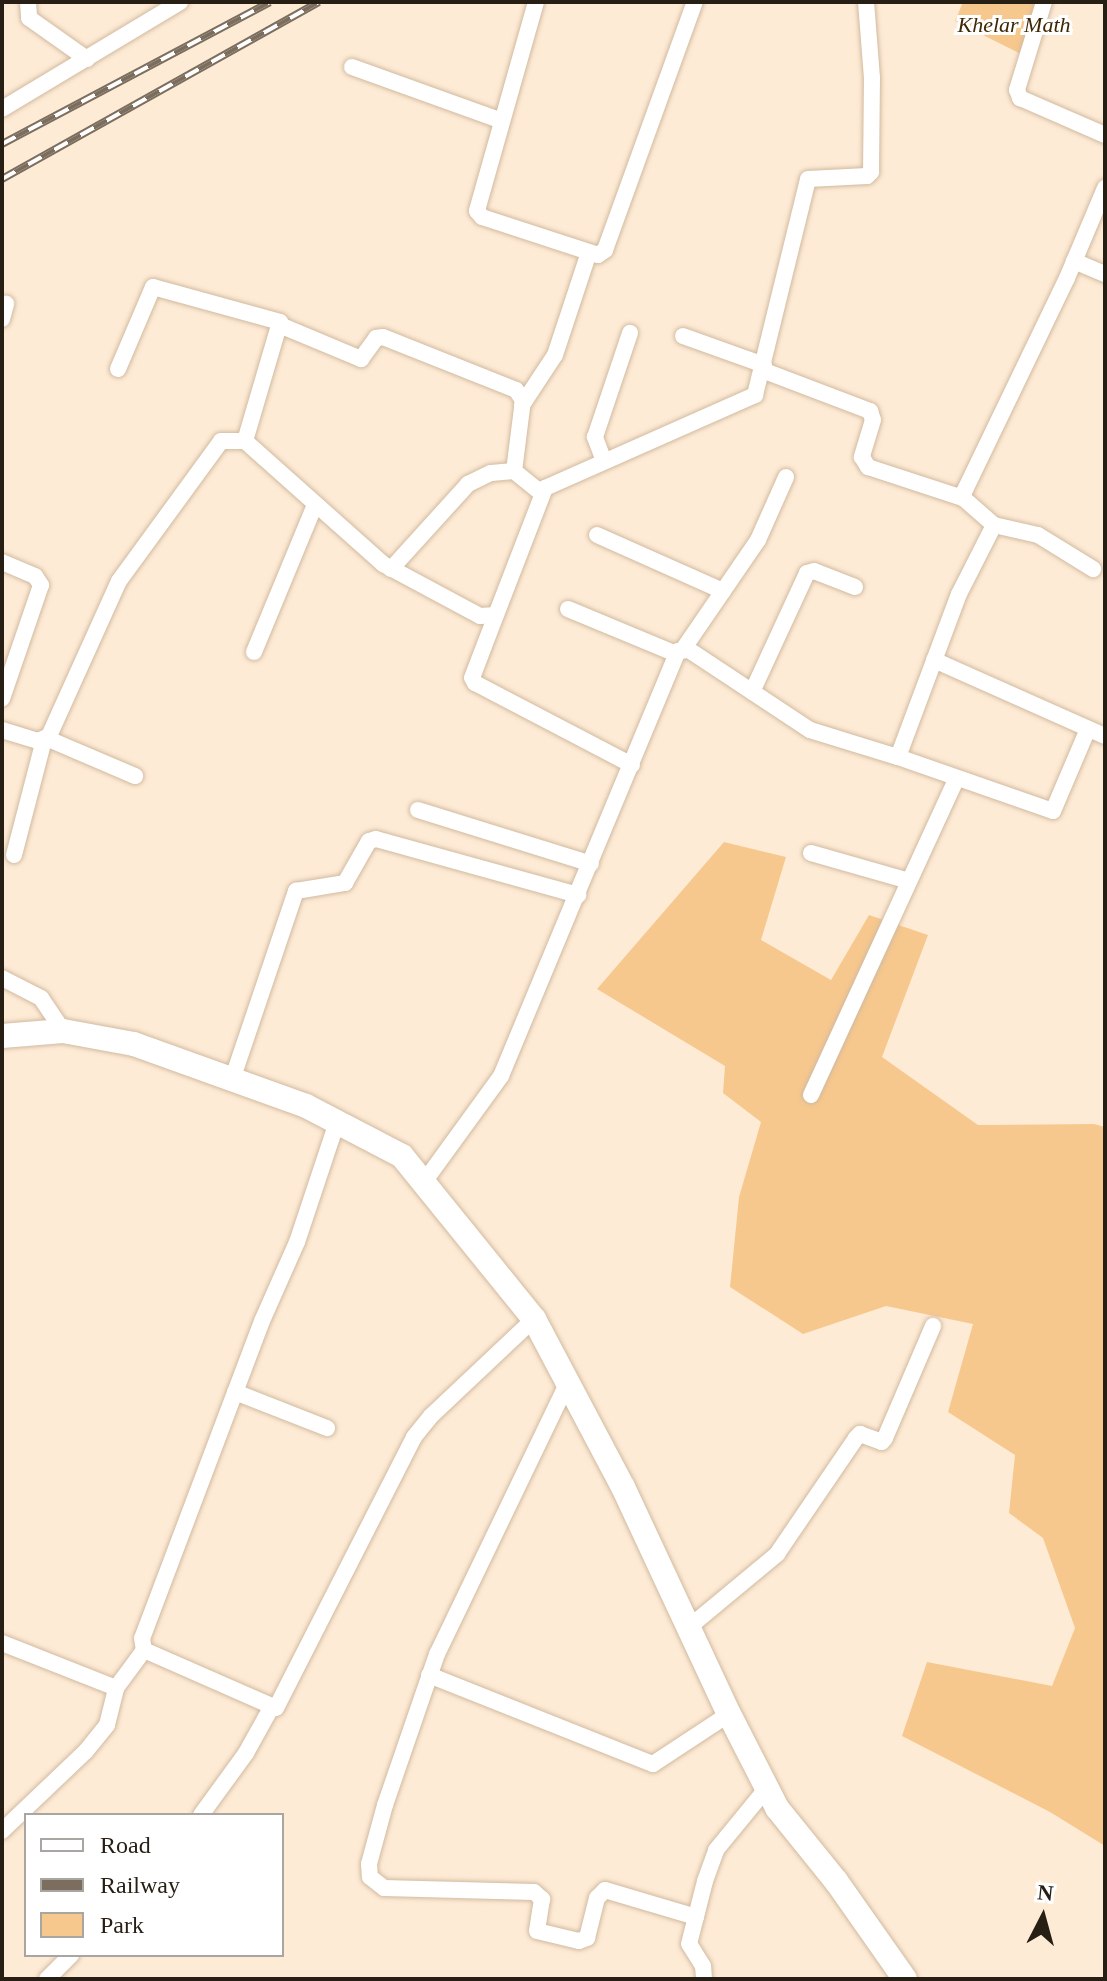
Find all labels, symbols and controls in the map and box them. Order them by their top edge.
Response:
park label: Khelar Math [957,12,1071,38]
legend [24,1813,284,1957]
text: Road [100,1832,151,1858]
text: Railway [100,1872,180,1898]
north arrow [1003,1877,1083,1957]
text: N [1036,1879,1055,1906]
text: Park [100,1912,144,1938]

